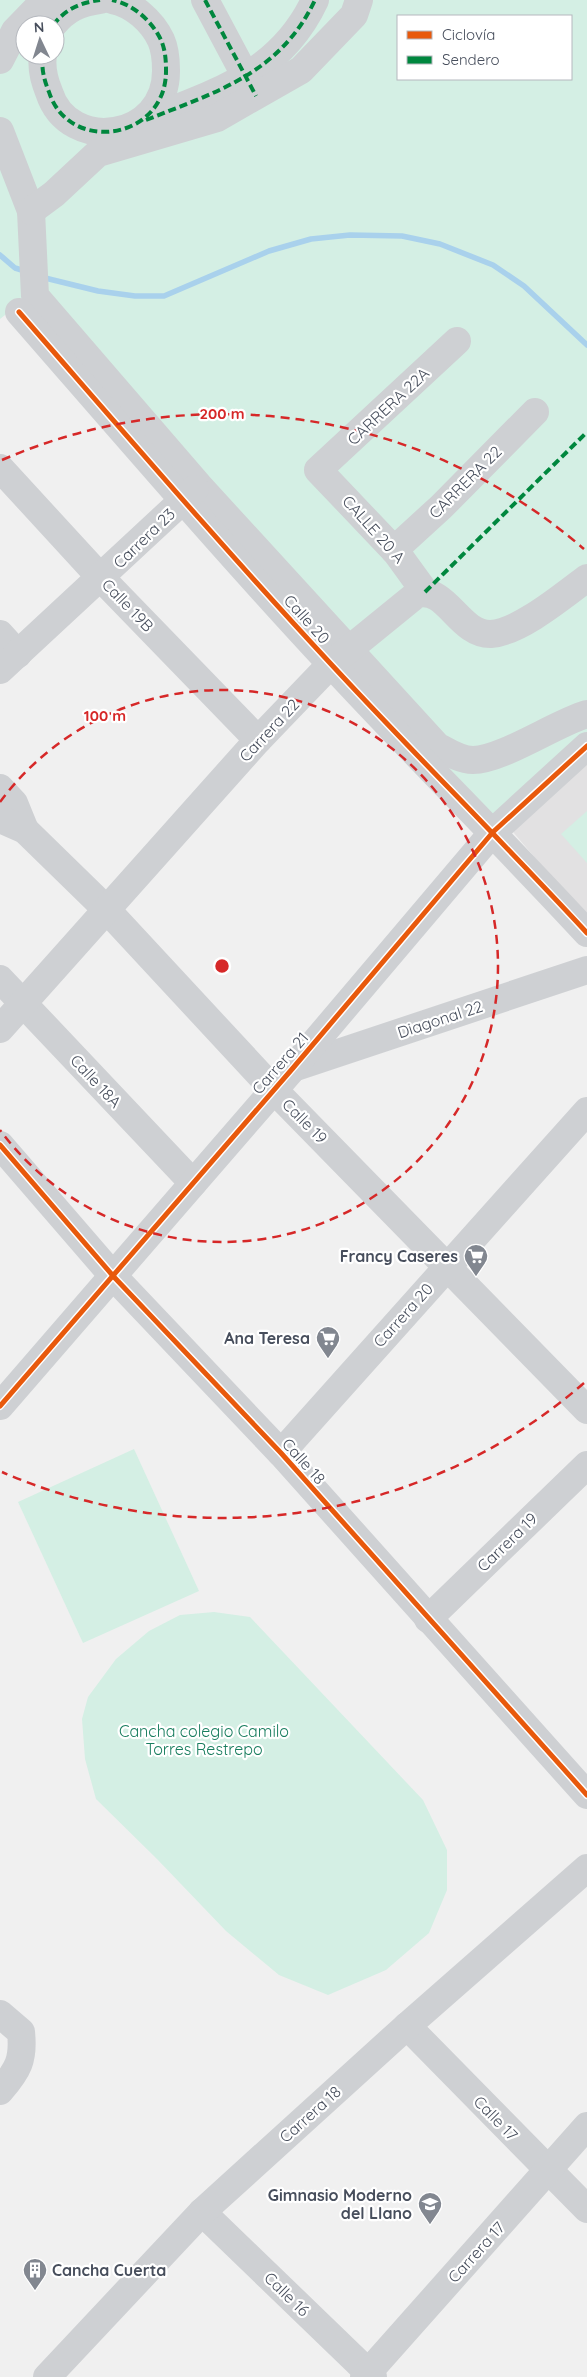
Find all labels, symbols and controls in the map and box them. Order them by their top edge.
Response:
north arrow [15,15,65,65]
legend [397,15,572,80]
text: N [33,18,45,36]
text: Ciclovía [442,25,495,44]
text: Sendero [442,50,500,69]
street label: CARRERA 22A [343,363,433,449]
text: 200 m [200,404,245,423]
street label: CARRERA 22 [425,441,506,522]
street label: CALLE 20 A [338,491,410,567]
street label: Carrera 23 [109,504,179,572]
street label: Calle 19B [98,574,158,636]
street label: Calle 20 [280,590,334,648]
street label: Carrera 22 [235,694,303,766]
text: 100 m [84,706,126,725]
centre of rings [213,957,231,975]
street label: Diagonal 22 [395,996,485,1042]
street label: Carrera 21 [248,1028,312,1098]
street label: Calle 18A [66,1050,126,1112]
street label: Calle 19 [278,1094,332,1148]
supermarket icon: Francy Caseres [463,1243,489,1277]
place label: Francy Caseres [340,1246,458,1266]
street label: Carrera 20 [369,1279,437,1351]
supermarket icon: Ana Teresa [315,1325,341,1359]
place label: Ana Teresa [224,1328,310,1348]
street label: Calle 18 [278,1434,330,1488]
street label: Carrera 19 [473,1508,541,1576]
park label: Cancha colegio Camilo Torres Restrepo [119,1721,289,1759]
street label: Carrera 18 [275,2081,345,2147]
street label: Calle 17 [470,2091,522,2145]
place label: Gimnasio Moderno del Llano [268,2185,412,2223]
school or university icon: Gimnasio Moderno del Llano [417,2191,443,2225]
street label: Carrera 17 [443,2217,509,2287]
building icon: Cancha Cuerta [22,2257,48,2291]
place label: Cancha Cuerta [52,2260,166,2280]
street label: Calle 16 [260,2268,314,2321]

